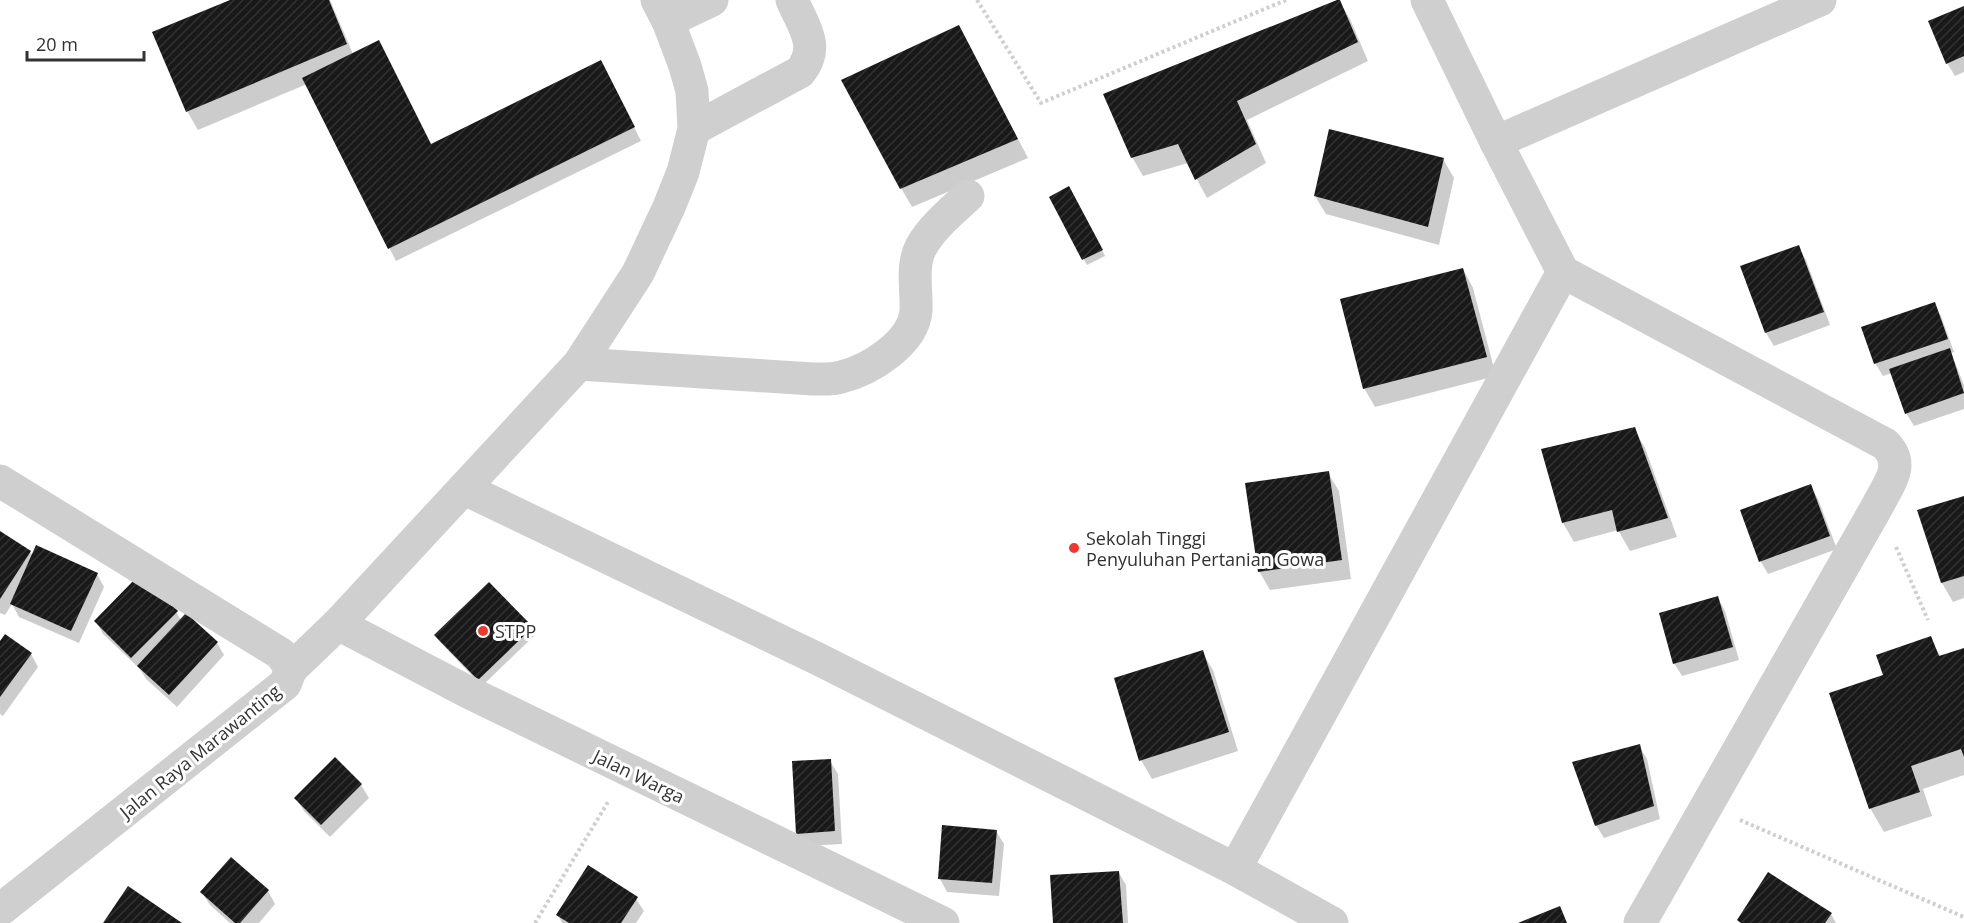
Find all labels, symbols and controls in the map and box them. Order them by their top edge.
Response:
scale bar [27,24,144,62]
text: 20 m [36,32,78,56]
place label: Sekolah Tinggi Penyuluhan Pertanian Gowa [1086,526,1324,571]
marker: Sekolah Tinggi Penyuluhan Pertanian Gowa [1067,541,1081,555]
place label: STPP [495,619,536,643]
marker: STPP [476,624,490,638]
street label: Jalan Raya Marawanting [113,679,286,825]
street label: Jalan Warga [588,743,689,808]

